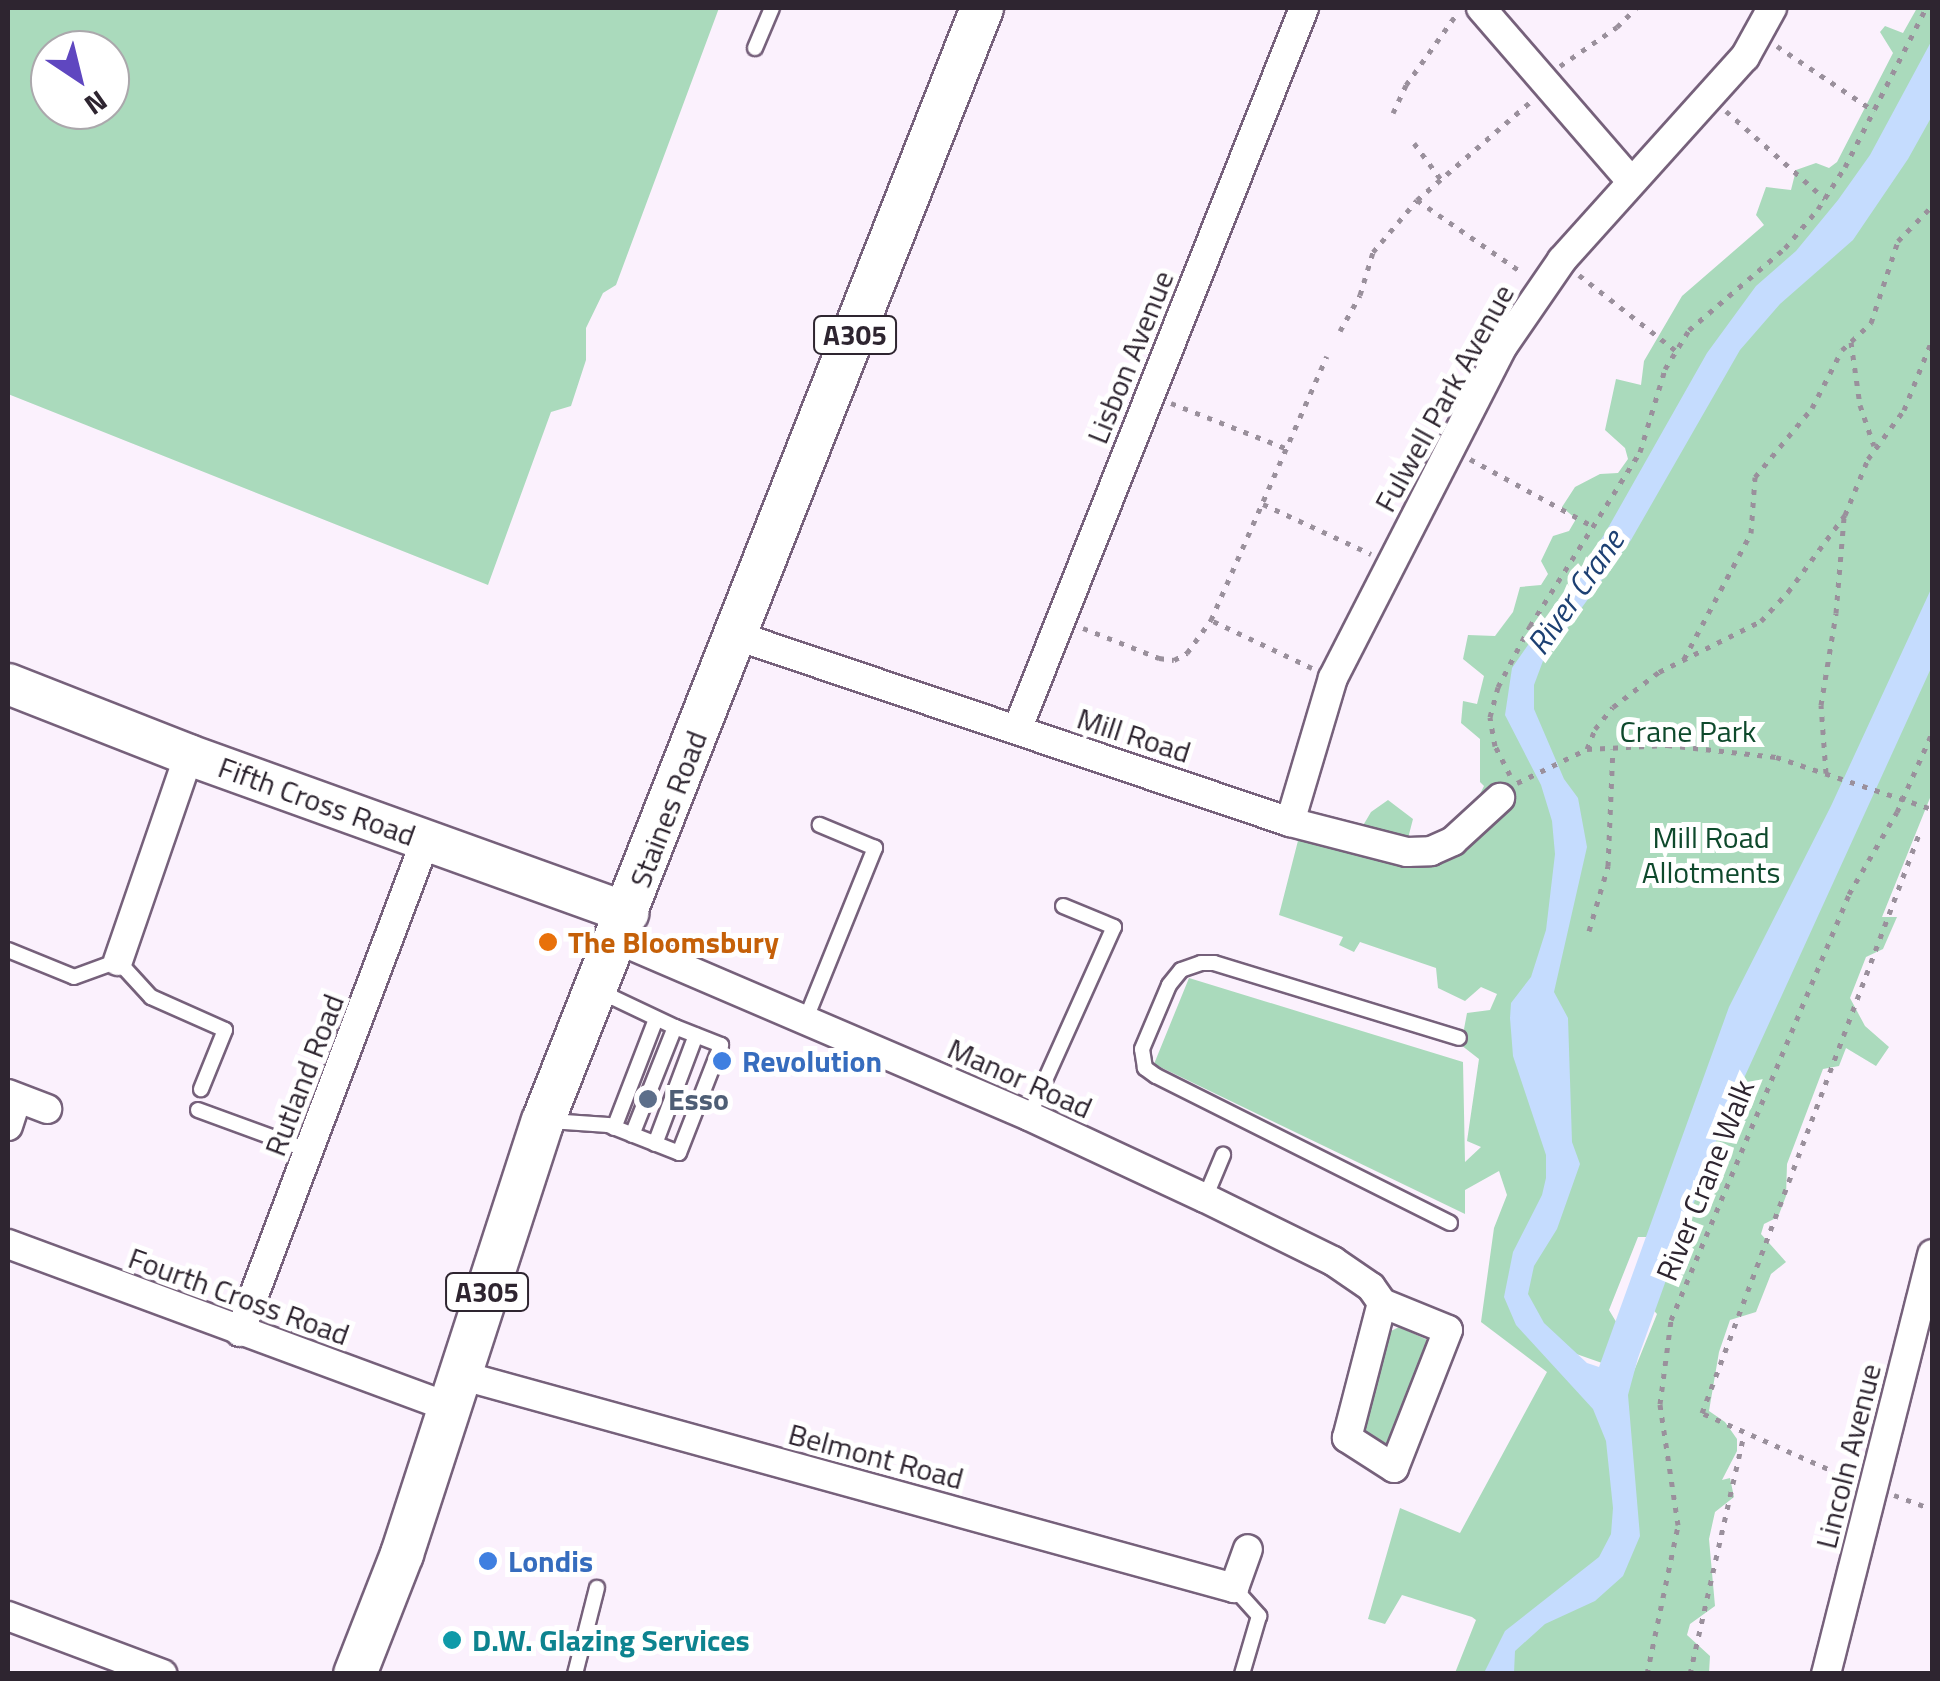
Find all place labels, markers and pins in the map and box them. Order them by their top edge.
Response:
place label: The Bloomsbury [568,924,779,960]
marker: The Bloomsbury [537,931,559,953]
place label: Revolution [742,1043,882,1079]
marker: Revolution [711,1050,733,1072]
place label: Esso [668,1081,729,1117]
marker: Esso [637,1088,659,1110]
place label: Londis [508,1543,593,1579]
marker: Londis [477,1550,499,1572]
place label: D.W. Glazing Services [472,1622,750,1658]
marker: D.W. Glazing Services [441,1629,463,1651]

